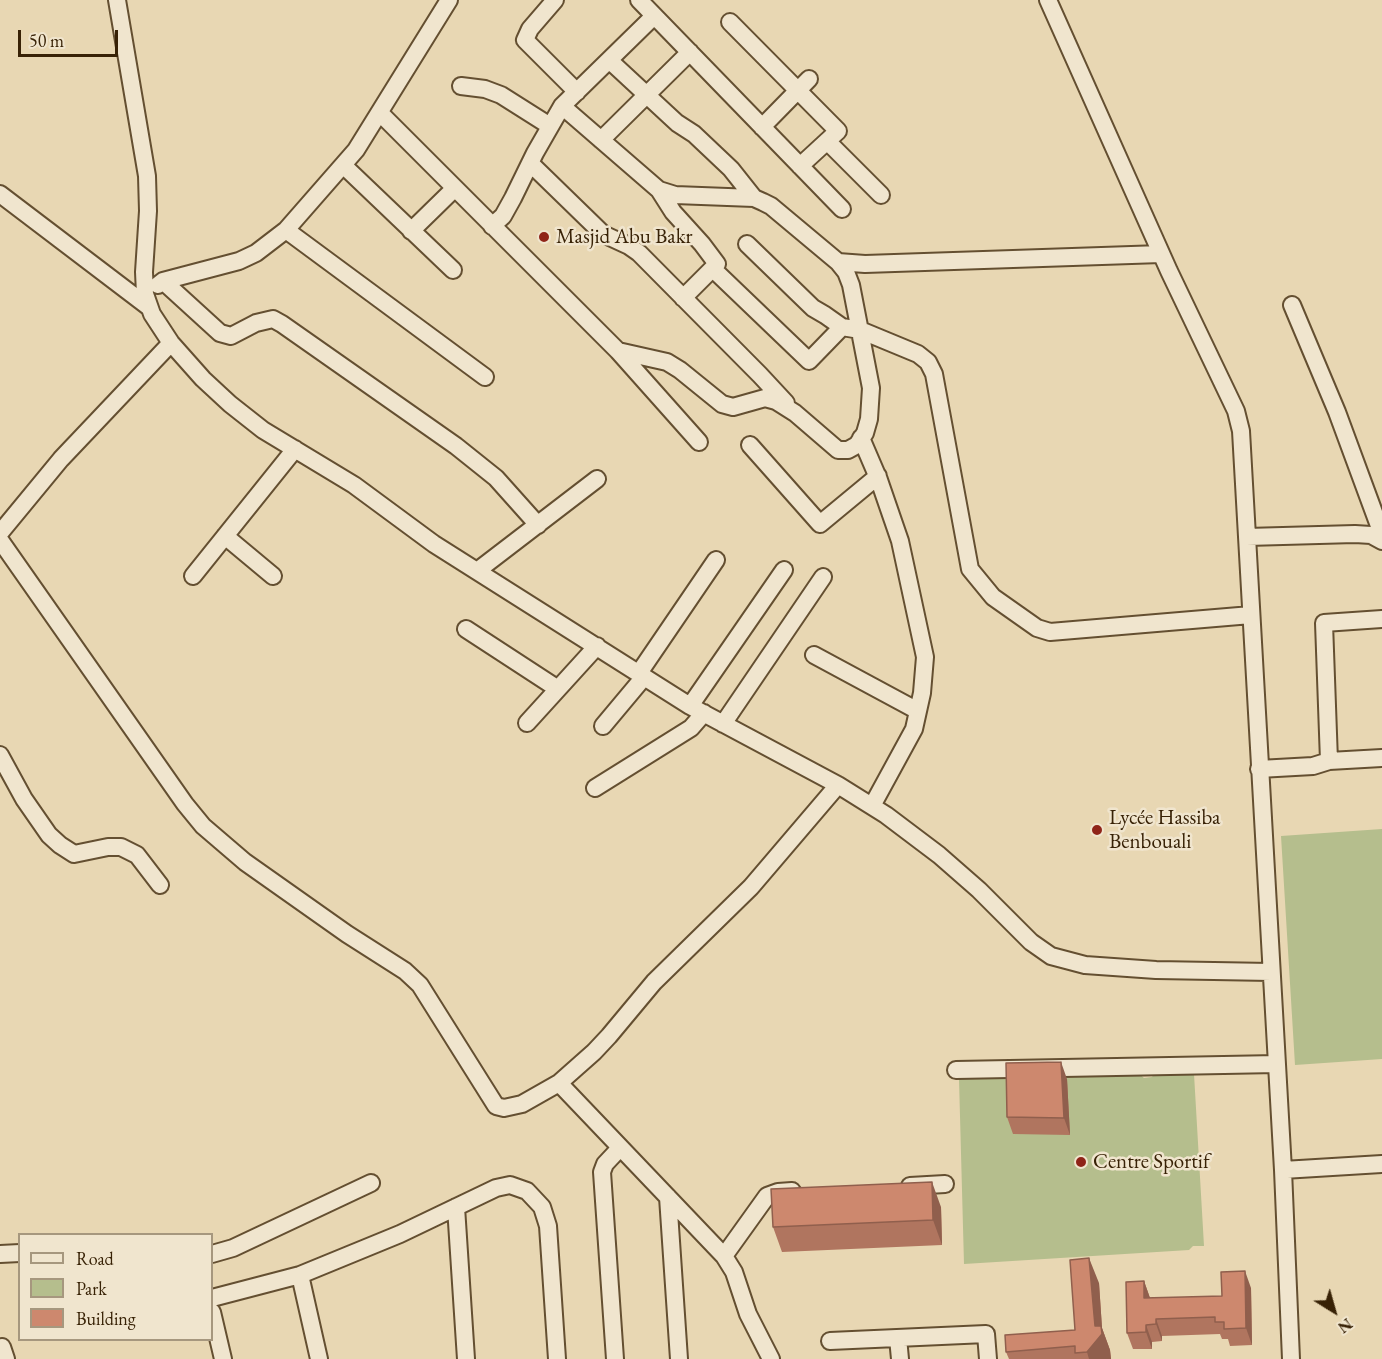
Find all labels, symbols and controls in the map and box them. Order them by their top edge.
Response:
scale bar [21,18,122,56]
text: 50 m [29,29,64,52]
place label: Masjid Abu Bakr [556,224,693,250]
marker: Masjid Abu Bakr [537,230,551,244]
place label: Lycée Hassiba Benbouali [1109,805,1220,855]
marker: Lycée Hassiba Benbouali [1090,823,1104,837]
place label: Centre Sportif [1093,1149,1210,1175]
marker: Centre Sportif [1074,1155,1088,1169]
legend [18,1233,213,1341]
text: Road [76,1247,114,1270]
text: Park [76,1277,107,1300]
north arrow [1304,1281,1364,1341]
text: Building [76,1307,136,1330]
text: N [1334,1313,1357,1338]

